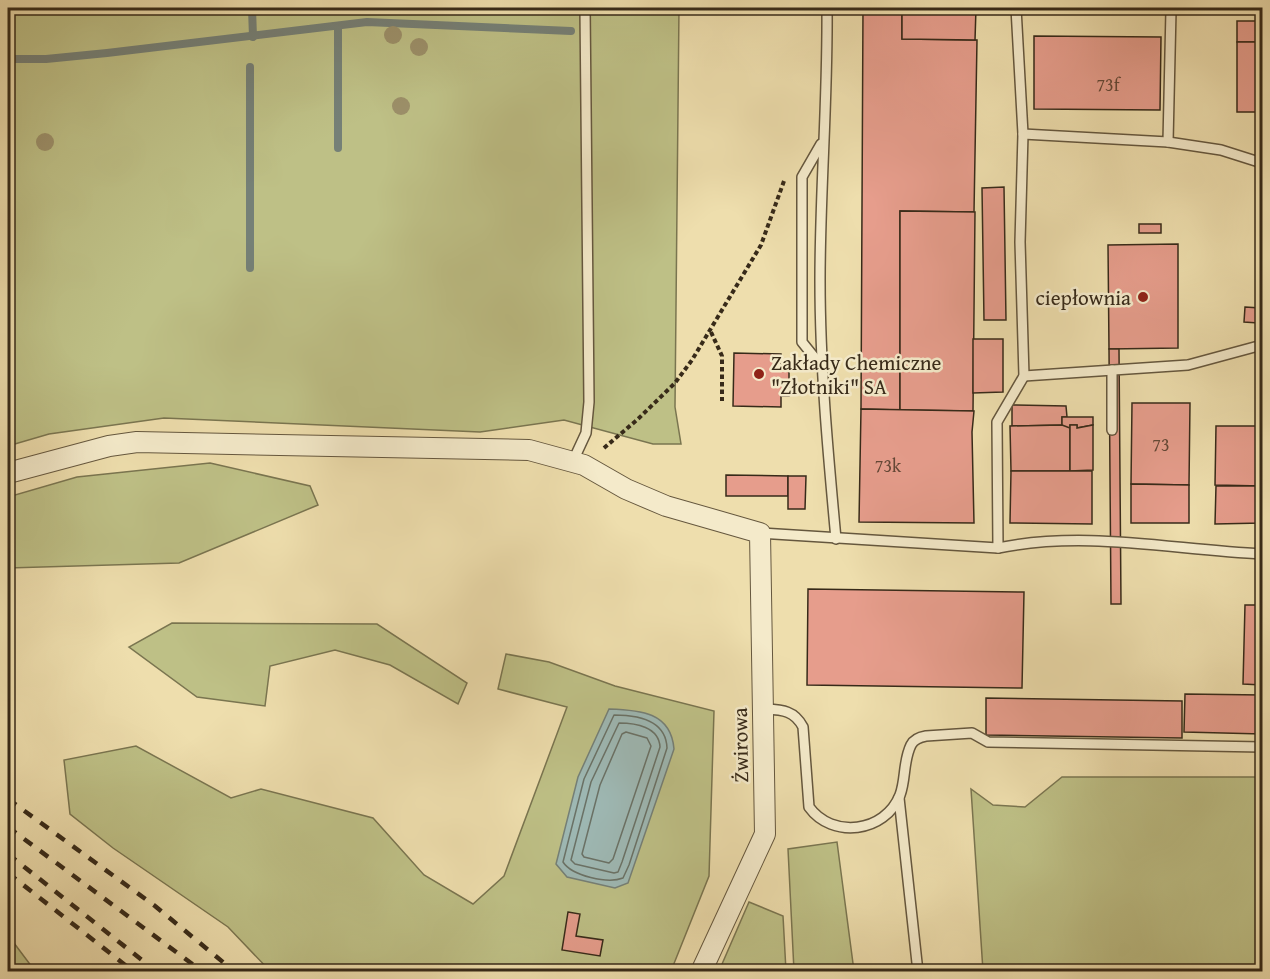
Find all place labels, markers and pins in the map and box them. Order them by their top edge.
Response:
place label: ciepłownia [1036,282,1131,313]
marker: ciepłownia [1136,290,1150,304]
place label: Zakłady Chemiczne "Złotniki" SA [771,347,941,402]
marker: Zakłady Chemiczne "Złotniki" SA [752,367,766,381]

